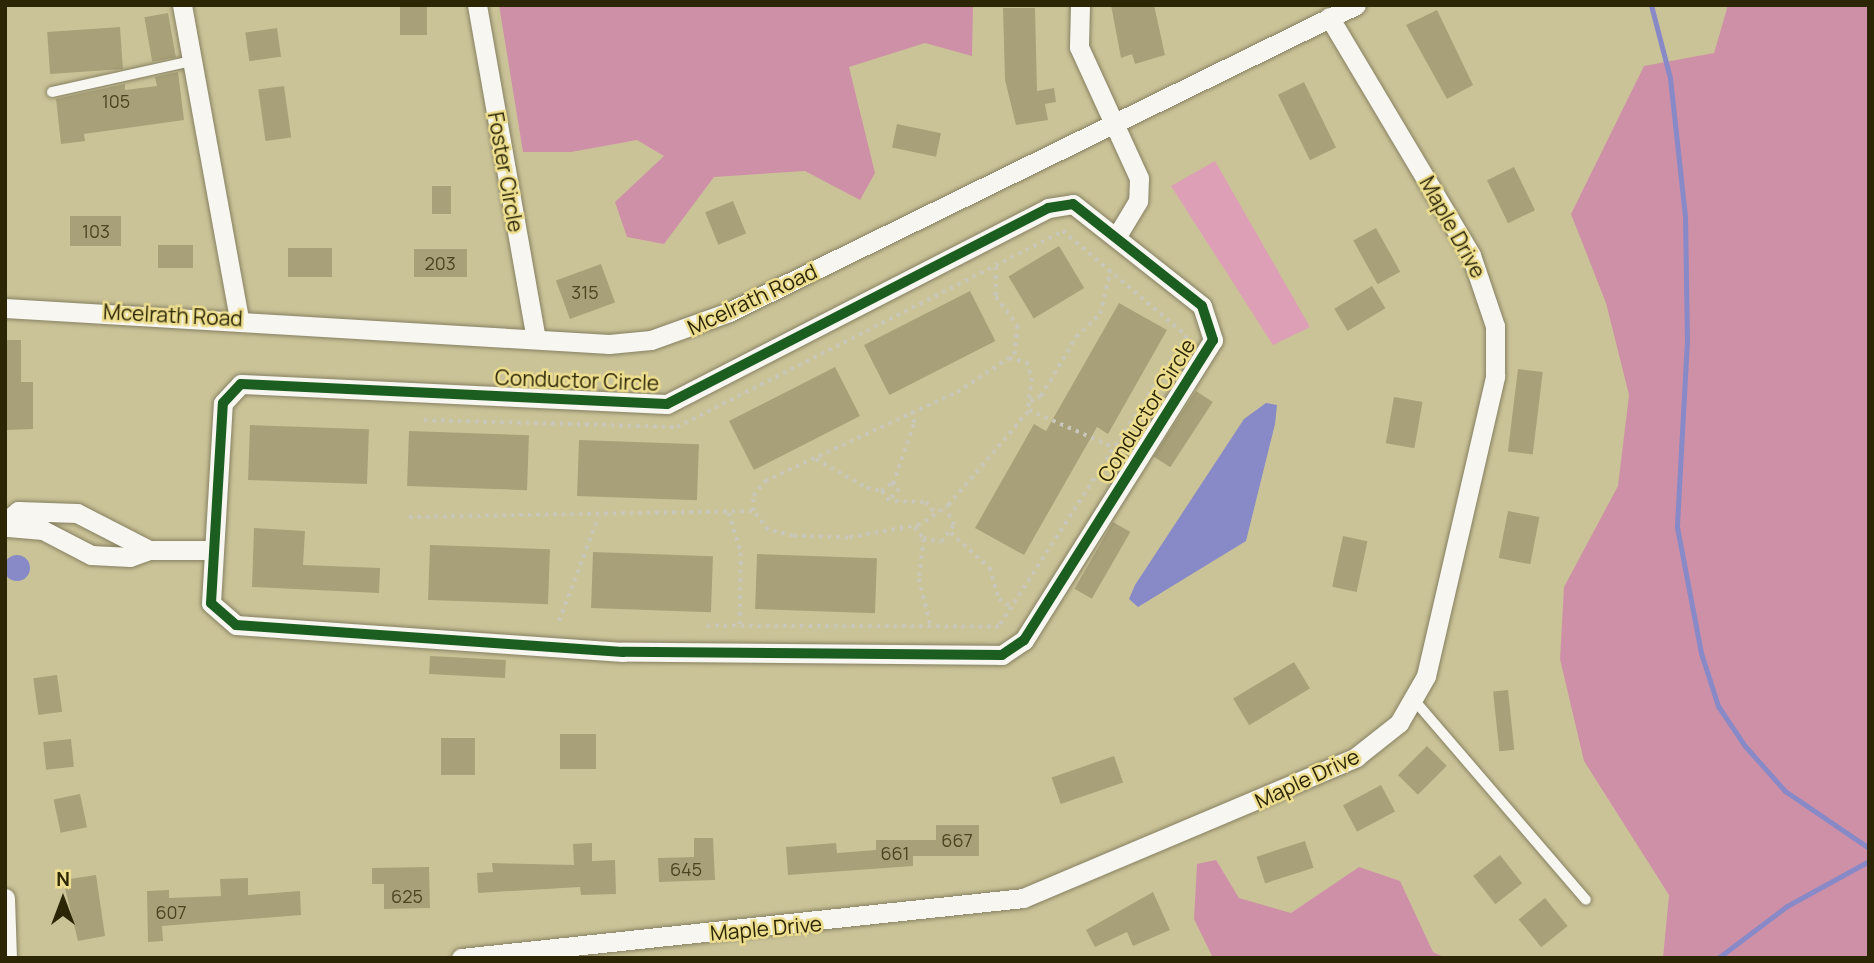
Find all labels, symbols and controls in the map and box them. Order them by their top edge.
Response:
house number: 105 [102,90,130,112]
street label: Foster Circle [483,110,529,234]
street label: Maple Drive [1415,172,1491,282]
house number: 103 [82,220,110,242]
house number: 203 [424,252,456,274]
street label: Mcelrath Road [683,258,821,340]
house number: 315 [571,281,599,303]
street label: Mcelrath Road [103,299,243,331]
street label: Conductor Circle [1092,334,1200,486]
street label: Conductor Circle [494,365,660,395]
street label: Maple Drive [1251,743,1363,813]
house number: 667 [941,829,973,851]
house number: 661 [880,842,910,864]
house number: 645 [670,858,702,880]
north arrow [28,865,98,935]
text: N [56,866,70,892]
house number: 625 [391,885,423,907]
house number: 607 [155,901,187,923]
street label: Maple Drive [709,911,823,945]

